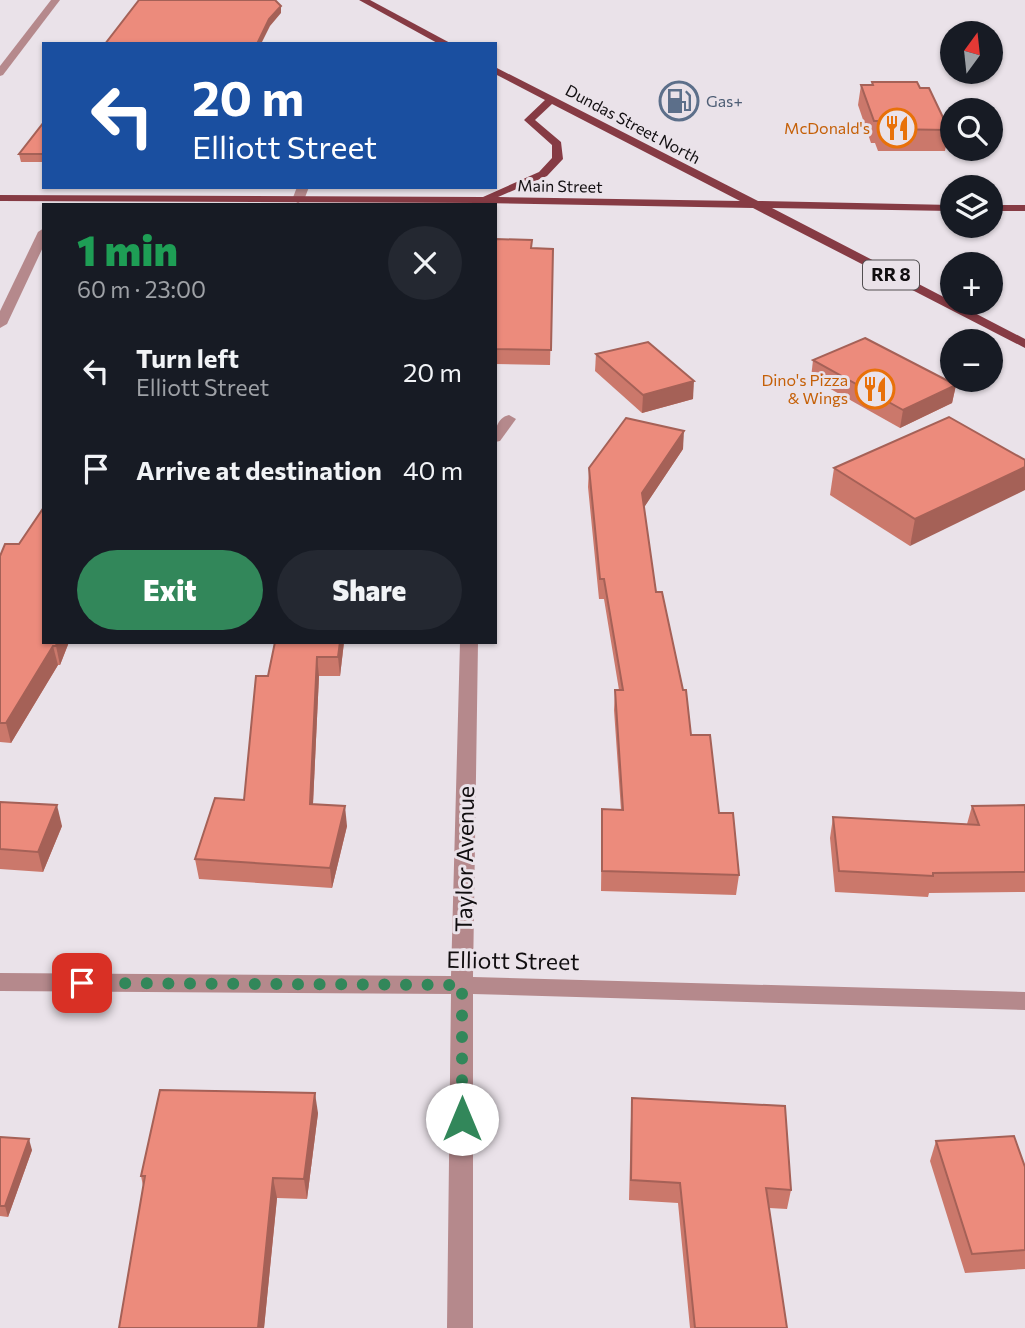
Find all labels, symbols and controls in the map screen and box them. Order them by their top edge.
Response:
north arrow [940,21,1003,84]
map controls [940,21,1003,392]
text: 20 m [192,66,304,126]
icon: left [77,70,168,161]
street label: Dundas Street North [563,80,704,167]
fuel station icon: Gas+ [658,80,700,122]
place label: Gas+ [706,91,743,110]
button: search [940,98,1003,161]
restaurant icon: McDonald's [876,107,918,149]
place label: McDonald's [784,118,870,137]
text: Elliott Street [192,126,377,166]
street label: Main Street [517,175,603,196]
button: layers [940,175,1003,238]
text: 1 min [77,223,178,275]
button: close [388,226,462,300]
button: + [940,252,1003,315]
road number: RR 8 [863,260,919,290]
text: 60 m · 23:00 [77,275,206,303]
button: − [940,329,1003,392]
text: Turn left [136,342,239,373]
icon: left [77,352,115,390]
text: 20 m [403,356,462,387]
restaurant icon: Dino's Pizza & Wings [854,368,896,410]
place label: Dino's Pizza & Wings [761,370,848,407]
text: Elliott Street [136,373,269,401]
icon: arrive [77,450,115,488]
text: Arrive at destination [136,454,382,485]
text: 40 m [403,454,463,485]
button: Exit [77,550,263,630]
button: Share [277,550,462,630]
street label: Taylor Avenue [449,786,479,932]
street label: Elliott Street [446,945,580,975]
pin [52,953,112,1013]
icon: arrive [63,964,101,1002]
position arrow [425,1082,499,1156]

